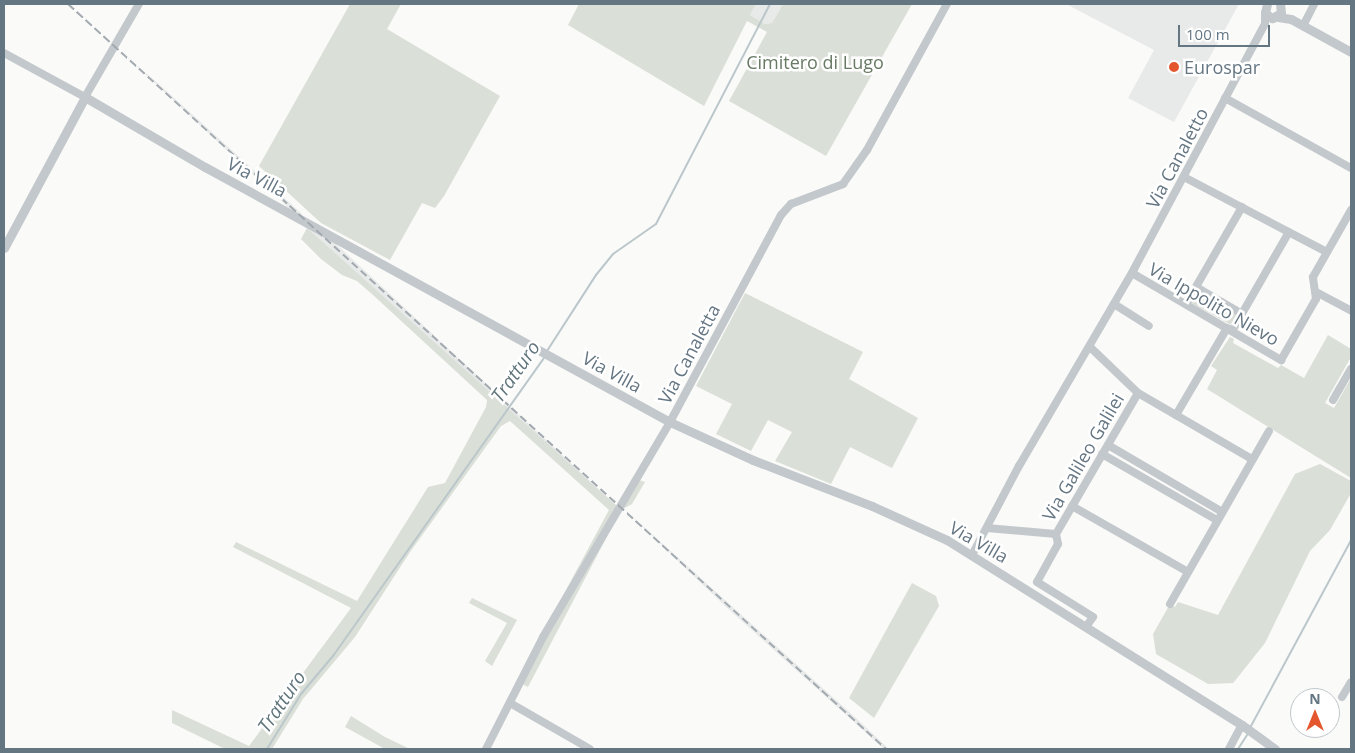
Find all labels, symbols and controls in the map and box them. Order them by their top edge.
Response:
scale bar [1180,15,1272,47]
text: 100 m [1186,24,1230,44]
park label: Cimitero di Lugo [746,51,884,73]
place label: Eurospar [1184,56,1260,78]
marker: Eurospar [1168,61,1180,73]
street label: Via Canaletto [1141,104,1213,212]
street label: Via Villa [224,152,290,202]
street label: Via Ippolito Nievo [1145,258,1283,350]
street label: Via Canaletta [654,300,724,408]
water label: Tratturo [487,337,545,407]
street label: Via Villa [579,347,645,397]
street label: Via Galileo Galilei [1038,389,1128,525]
street label: Via Villa [946,517,1012,567]
water label: Tratturo [253,667,311,737]
north arrow [1290,688,1340,738]
text: N [1309,689,1321,708]

